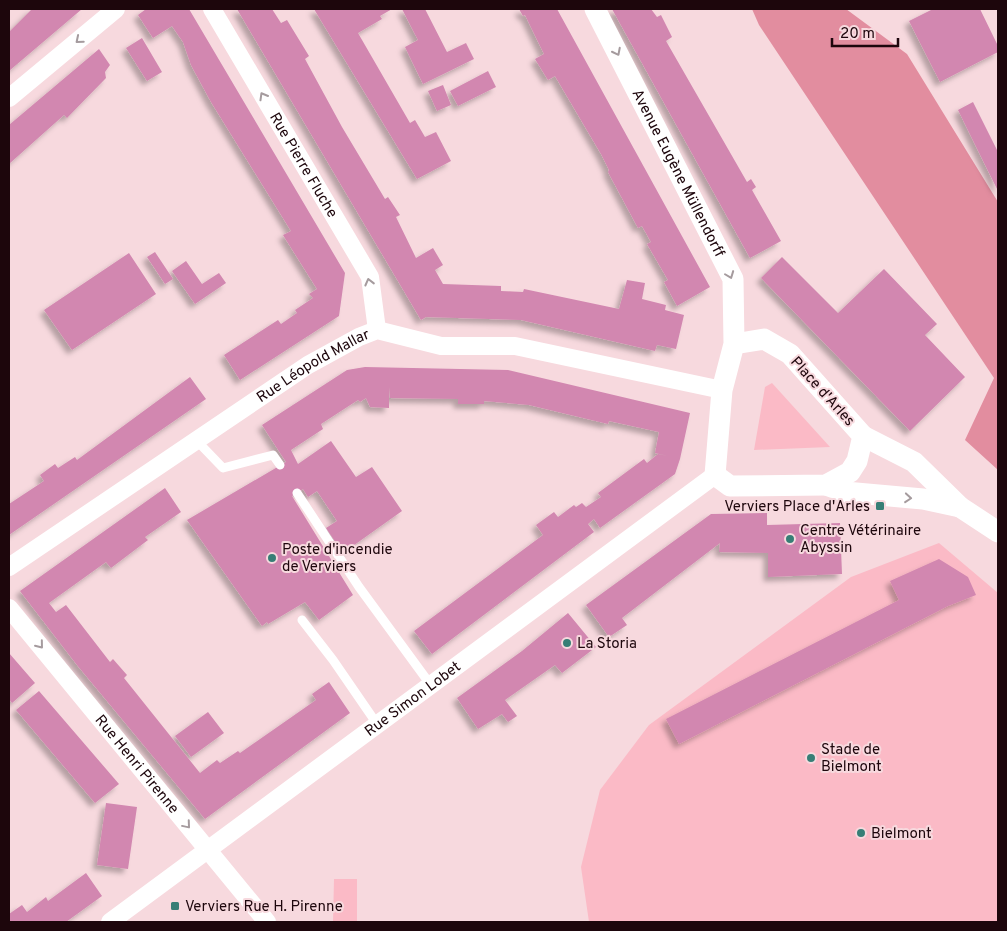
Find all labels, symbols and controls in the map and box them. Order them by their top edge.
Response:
scale bar [832,15,898,47]
text: 20 m [840,25,875,44]
one-way arrow [75,34,84,43]
one-way arrow [611,47,621,56]
street label: Avenue Eugène Müllendorff [627,86,728,261]
one-way arrow [259,92,269,101]
street label: Rue Pierre Fluche [264,110,341,222]
one-way arrow [723,270,734,279]
one-way arrow [365,278,375,286]
street label: Rue Léopold Mallar [254,326,373,408]
street label: Place d'Arles [786,353,858,431]
one-way arrow [904,492,912,503]
place label: Verviers Place d'Arles [724,498,870,517]
marker: Verviers Place d'Arles [874,500,886,512]
place label: Centre Vétérinaire Abyssin [800,522,921,558]
marker: Centre Vétérinaire Abyssin [784,533,796,545]
place label: Poste d'incendie de Verviers [282,541,393,577]
marker: Poste d'incendie de Verviers [266,552,278,564]
place label: La Storia [577,635,637,654]
marker: La Storia [561,637,573,649]
one-way arrow [34,639,42,648]
street label: Rue Simon Lobet [361,658,465,742]
street label: Rue Henri Pirenne [90,712,182,818]
place label: Stade de Bielmont [821,741,882,777]
marker: Stade de Bielmont [805,752,817,764]
one-way arrow [181,819,189,828]
place label: Bielmont [871,825,932,844]
marker: Bielmont [855,827,867,839]
place label: Verviers Rue H. Pirenne [185,898,343,917]
marker: Verviers Rue H. Pirenne [169,900,181,912]

